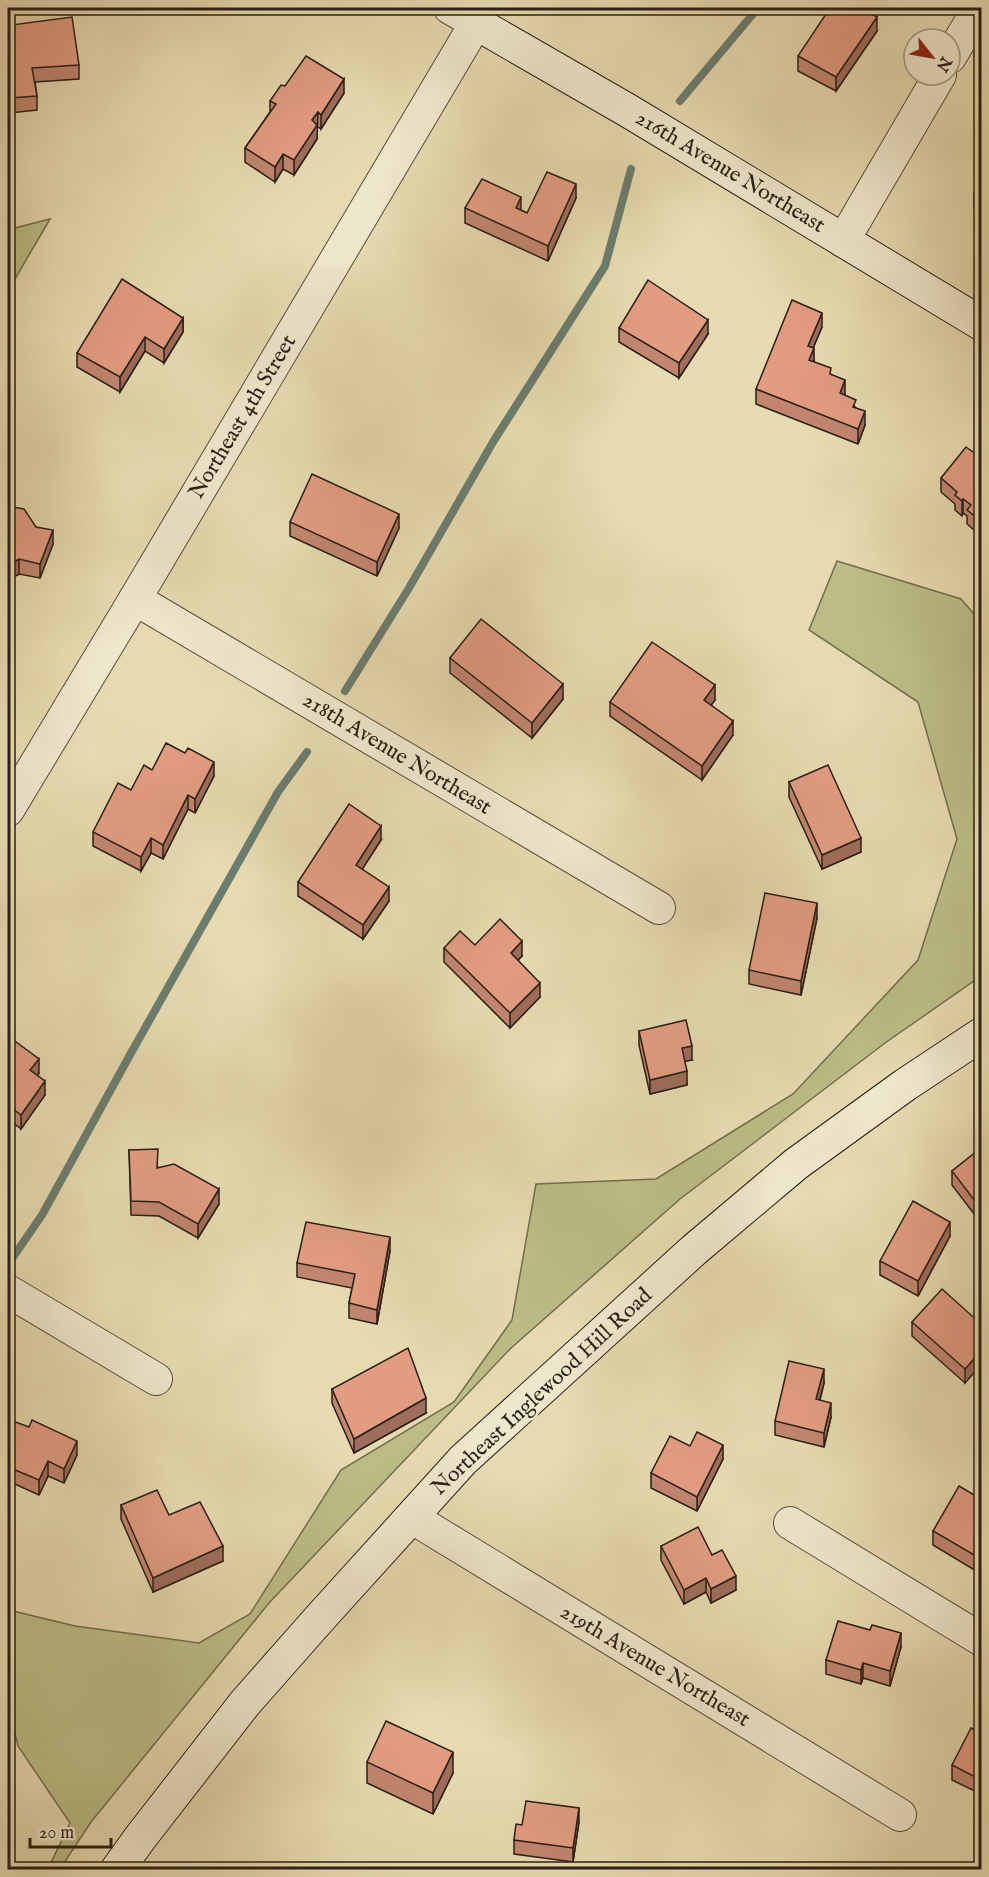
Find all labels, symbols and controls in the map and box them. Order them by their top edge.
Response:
north arrow [902,27,962,87]
text: N [931,52,956,75]
street label: 216th Avenue Northeast [630,104,830,240]
street label: Northeast 4th Street [183,329,303,504]
street label: 218th Avenue Northeast [297,686,497,822]
street label: Northeast Inglewood Hill Road [426,1282,659,1502]
street label: 219th Avenue Northeast [555,1598,755,1734]
scale bar [30,1811,111,1849]
text: 20 m [39,1822,74,1845]

